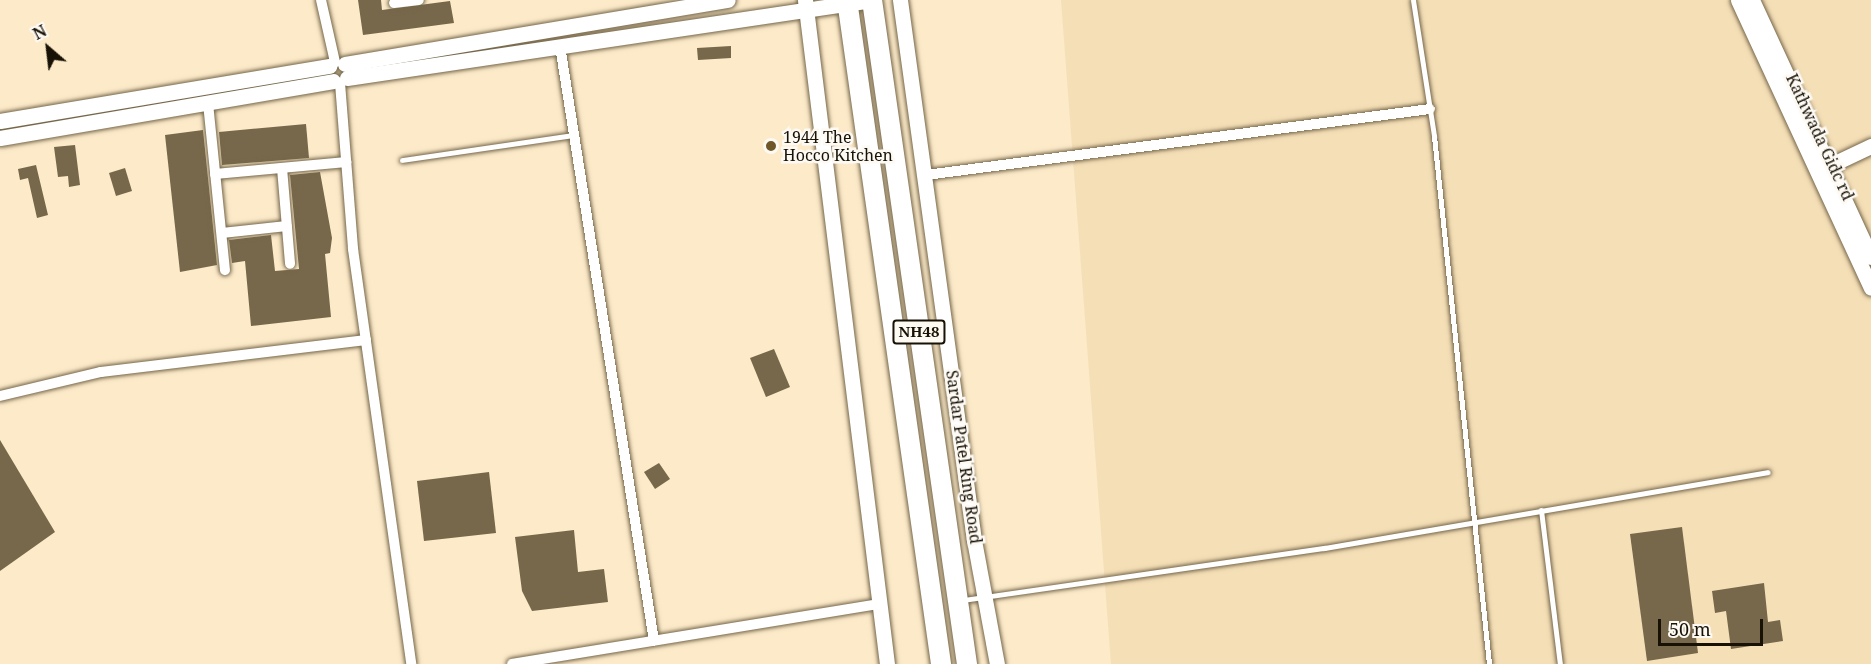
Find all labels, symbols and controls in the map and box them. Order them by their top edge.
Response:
north arrow [18,18,78,78]
text: N [29,19,50,45]
street label: Kathwada Gidc rd [1782,71,1858,203]
place label: 1944 The Hocco Kitchen [783,127,893,165]
marker: 1944 The Hocco Kitchen [764,139,778,153]
road number: NH48 [892,320,946,344]
street label: Sardar Patel Ring Road [942,369,986,545]
scale bar [1661,607,1766,645]
text: 50 m [1669,617,1711,641]

